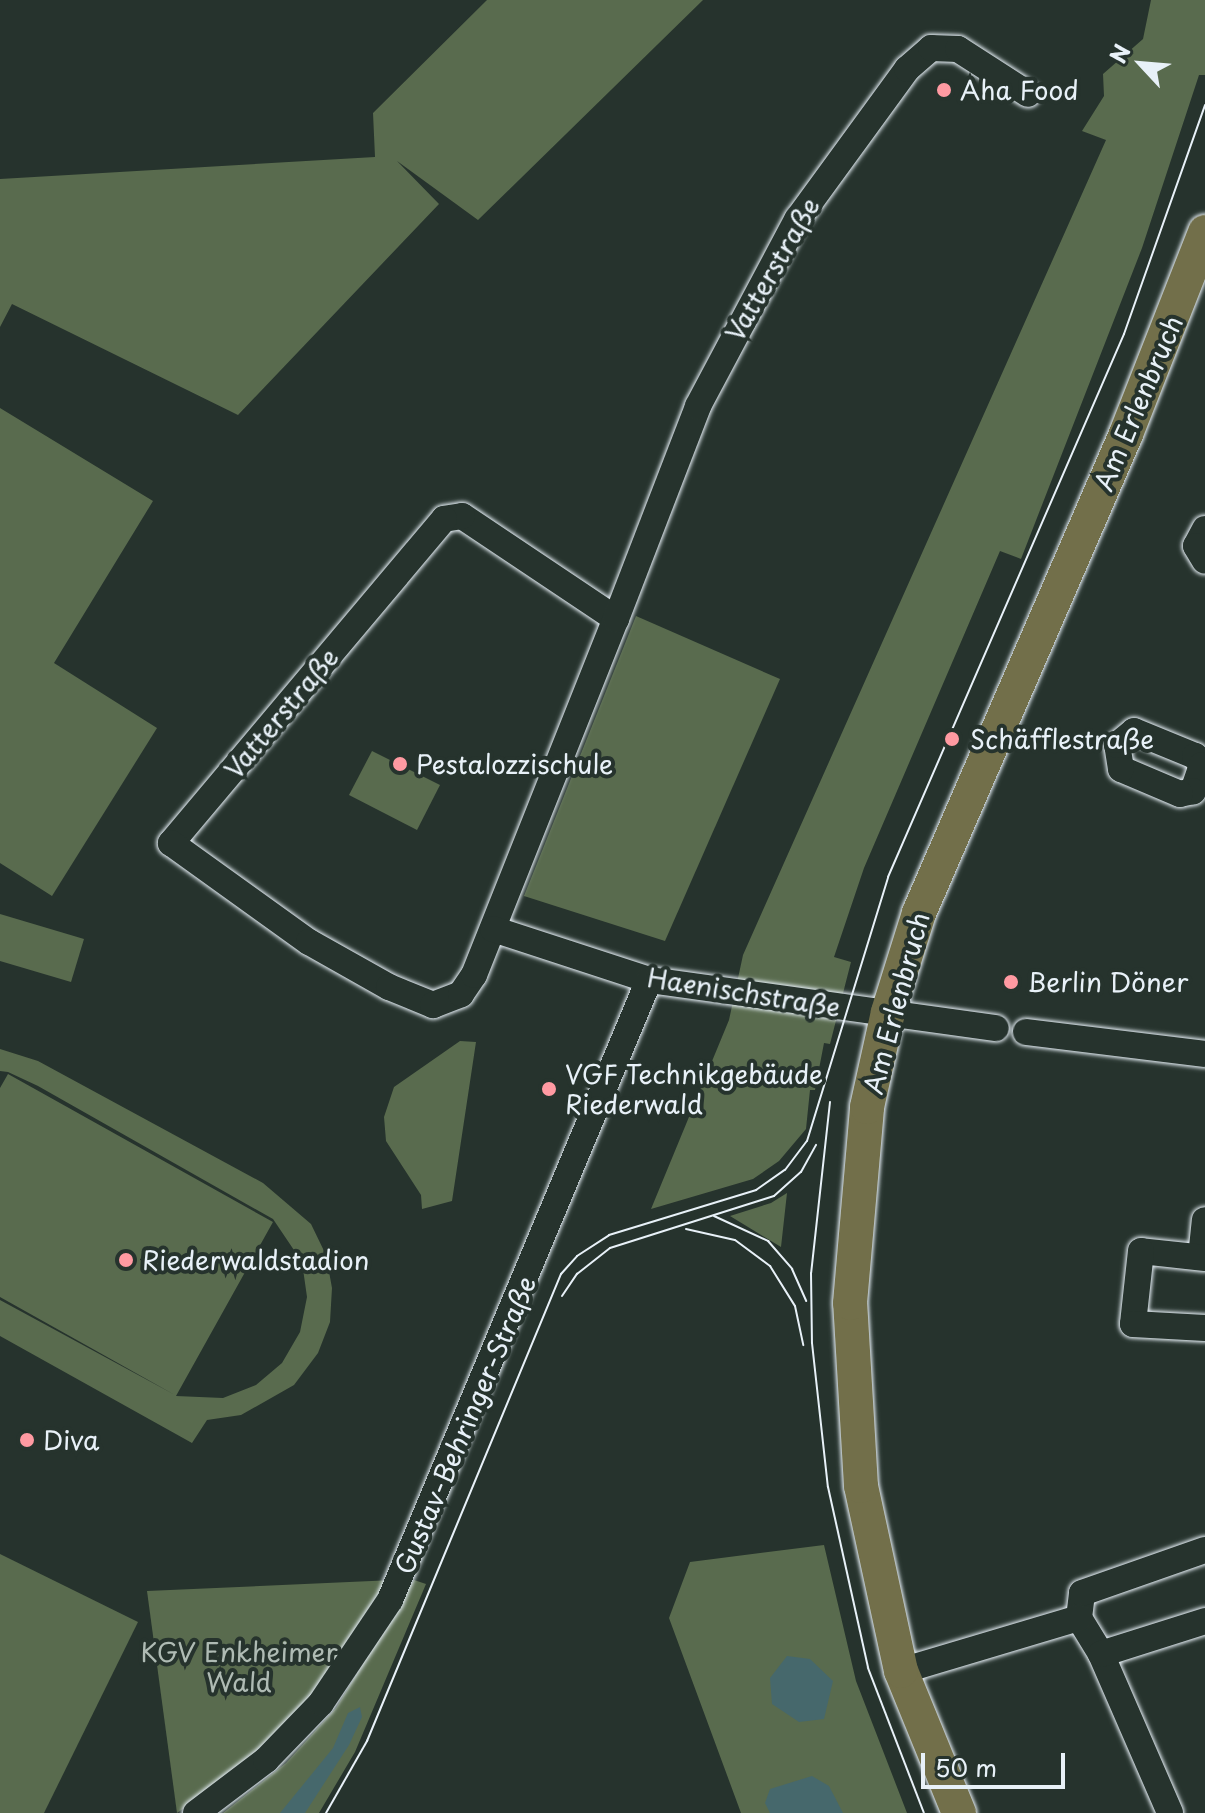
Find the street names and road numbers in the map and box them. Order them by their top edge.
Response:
street label: Vatterstraße [718,192,826,346]
street label: Am Erlenbruch [1087,311,1189,495]
street label: Vatterstraße [218,642,344,784]
street label: Am Erlenbruch [857,908,935,1098]
street label: Haenischstraße [645,961,843,1023]
street label: Gustav-Behringer-Straße [388,1271,542,1579]

